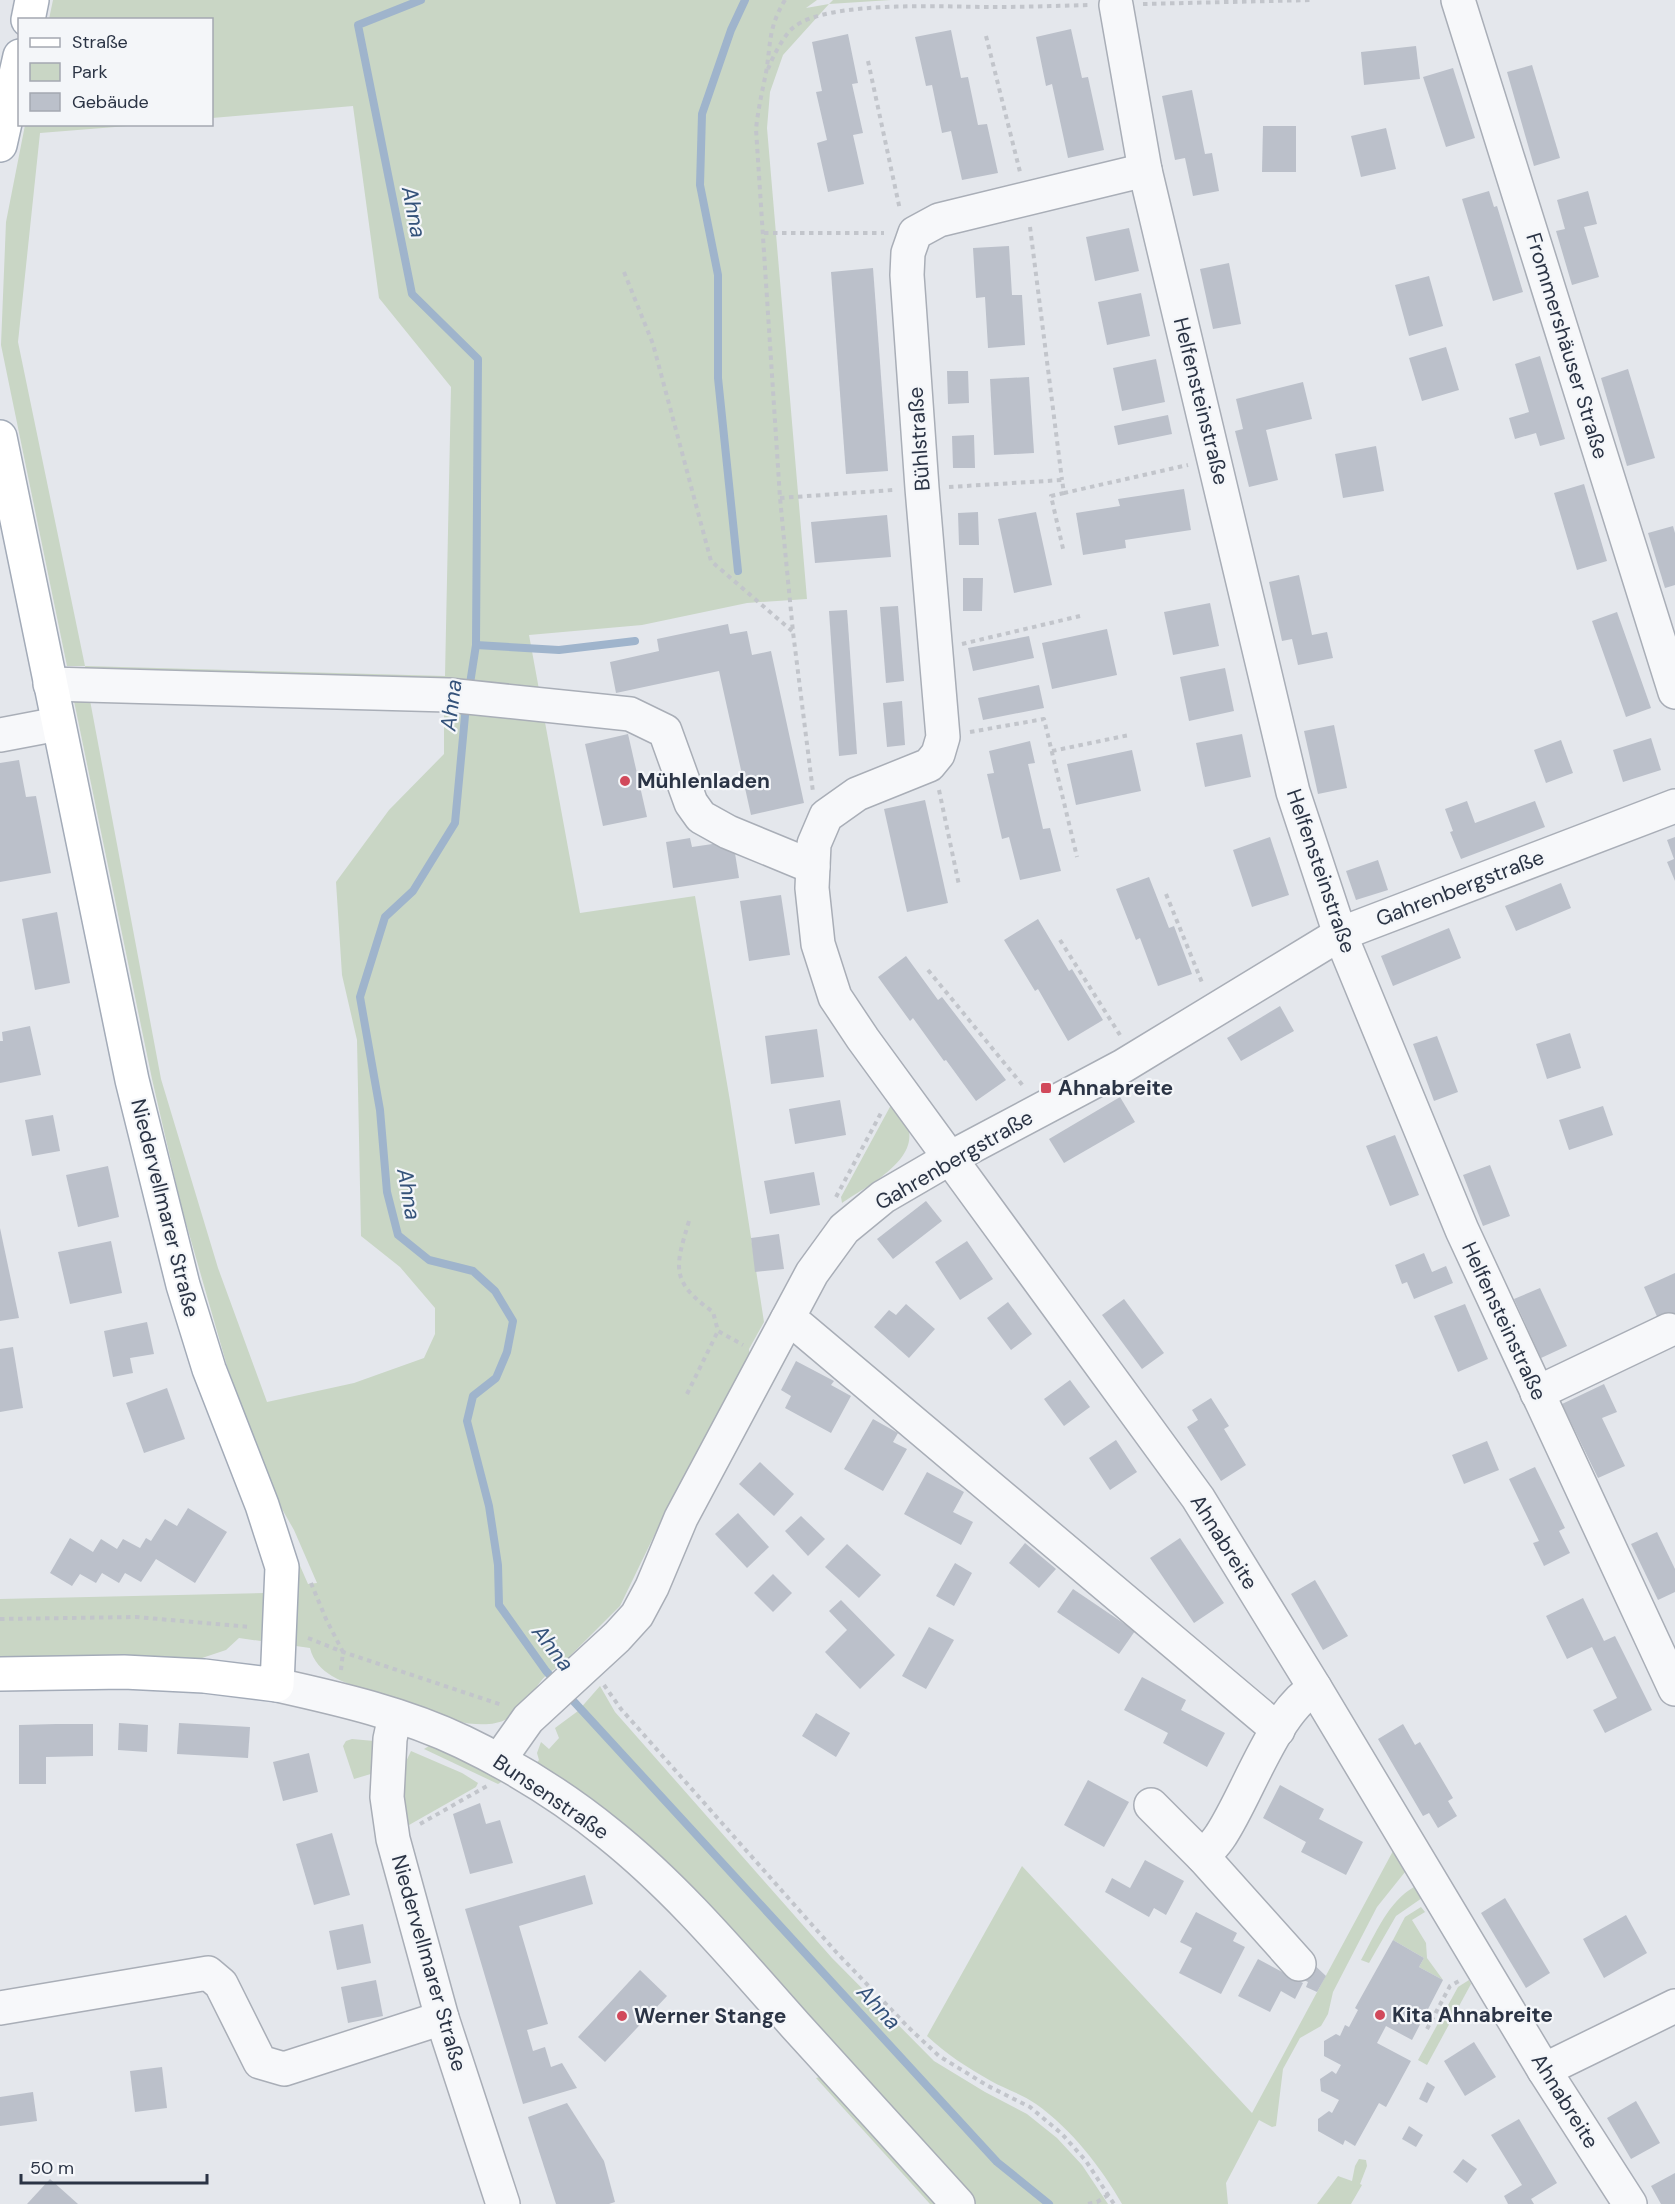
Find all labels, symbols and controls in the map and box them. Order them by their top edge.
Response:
legend [18,18,213,126]
text: Straße [72,30,128,54]
text: Park [72,60,108,84]
text: Gebäude [72,90,149,114]
water label: Ahna [395,183,433,240]
street label: Frommershäuser Straße [1519,229,1615,463]
street label: Helfensteinstraße [1167,314,1235,488]
street label: Bühlstraße [901,386,937,492]
water label: Ahna [433,677,469,734]
place label: Mühlenladen [637,767,770,795]
marker: Mühlenladen [618,774,632,788]
street label: Helfensteinstraße [1280,785,1362,957]
street label: Gahrenbergstraße [1372,843,1548,933]
place label: Ahnabreite [1058,1074,1173,1102]
marker: Ahnabreite [1039,1081,1053,1095]
street label: Niedervellmarer Straße [124,1096,206,1320]
street label: Gahrenbergstraße [870,1103,1038,1217]
water label: Ahna [390,1165,428,1222]
street label: Helfensteinstraße [1455,1237,1553,1405]
street label: Ahnabreite [1184,1489,1264,1595]
water label: Ahna [525,1618,580,1677]
street label: Bunsenstraße [488,1748,615,1846]
street label: Niedervellmarer Straße [385,1851,473,2075]
water label: Ahna [850,1977,907,2036]
place label: Kita Ahnabreite [1392,2001,1553,2029]
place label: Werner Stange [634,2002,786,2030]
marker: Kita Ahnabreite [1373,2008,1387,2022]
marker: Werner Stange [615,2009,629,2023]
street label: Ahnabreite [1525,2048,1605,2154]
scale bar [21,2147,207,2185]
text: 50 m [30,2156,74,2180]

